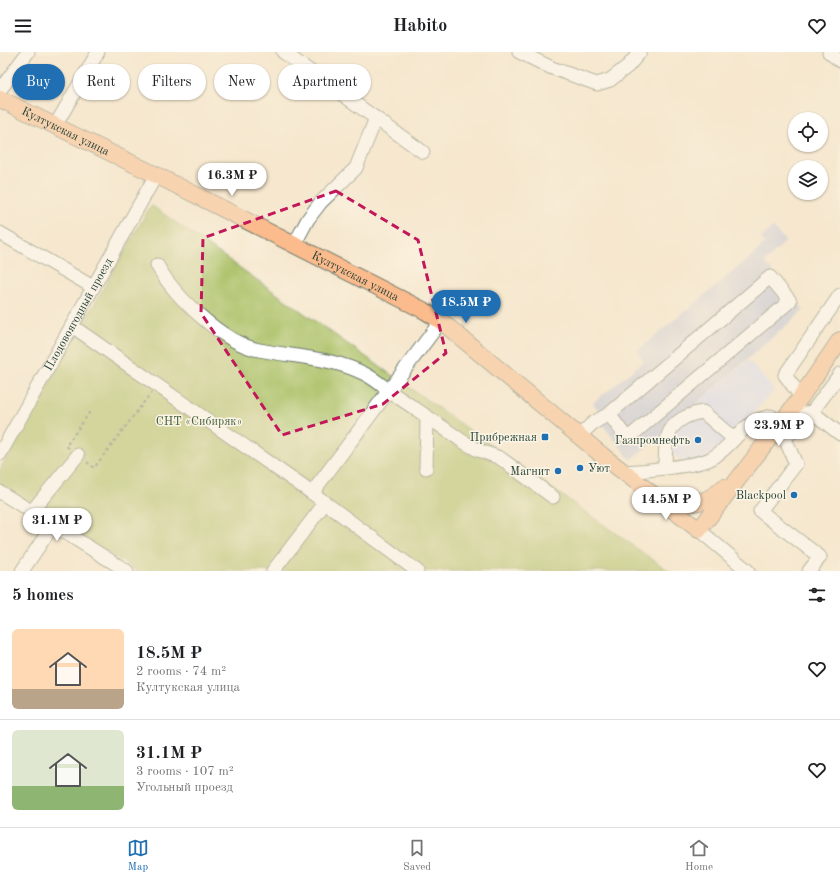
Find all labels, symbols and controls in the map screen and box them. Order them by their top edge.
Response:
icon: menu [12,15,34,37]
icon: heart [806,15,828,37]
text: Habito [393,17,447,35]
chip: Buy [12,64,65,100]
chip: Rent [73,64,130,100]
chip: Filters [138,64,206,100]
chip: New [214,64,270,100]
chip: Apartment [278,64,371,100]
street label: Култукская улица [19,105,111,158]
map controls [788,112,828,200]
button: locate [788,112,828,152]
button: layers [788,160,828,200]
pin: 16.3M ₽ [195,163,269,197]
text: 16.3M ₽ [207,169,257,182]
street label: Култукская улица [309,250,401,304]
street label: Плодовоягодный проезд [43,256,115,373]
pin: 18.5M ₽ [429,290,503,324]
text: 18.5M ₽ [441,296,491,309]
pin: 23.9M ₽ [742,413,816,447]
park label: СНТ «Сибиряк» [156,416,242,428]
text: 23.9M ₽ [754,419,804,432]
place label: Прибрежная [470,432,537,444]
marker: Прибрежная [540,432,550,442]
place label: Газпромнефть [615,435,690,447]
marker: Газпромнефть [693,435,703,445]
marker: Уют [575,463,585,473]
place label: Уют [588,463,610,475]
place label: Магнит [510,466,550,478]
marker: Магнит [553,466,563,476]
pin: 14.5M ₽ [629,487,703,521]
place label: Blackpool [736,490,786,502]
marker: Blackpool [789,490,799,500]
text: 14.5M ₽ [641,493,691,506]
pin: 31.1M ₽ [20,508,94,542]
text: 31.1M ₽ [32,514,82,527]
icon: filters [806,584,828,606]
text: 5 homes [12,587,74,604]
icon: home [44,645,92,693]
text: 18.5M ₽ [136,645,202,662]
icon: heart [806,658,828,680]
text: 2 rooms · 74 m² [136,665,226,678]
text: Култукская улица [136,681,240,694]
text: 31.1M ₽ [136,745,202,762]
icon: home [44,746,92,794]
icon: heart [806,759,828,781]
text: 3 rooms · 107 m² [136,765,234,778]
text: Угольный проезд [136,781,233,794]
tab: Map [127,837,149,875]
tab: Saved [403,837,431,875]
tab: Home [685,837,713,875]

